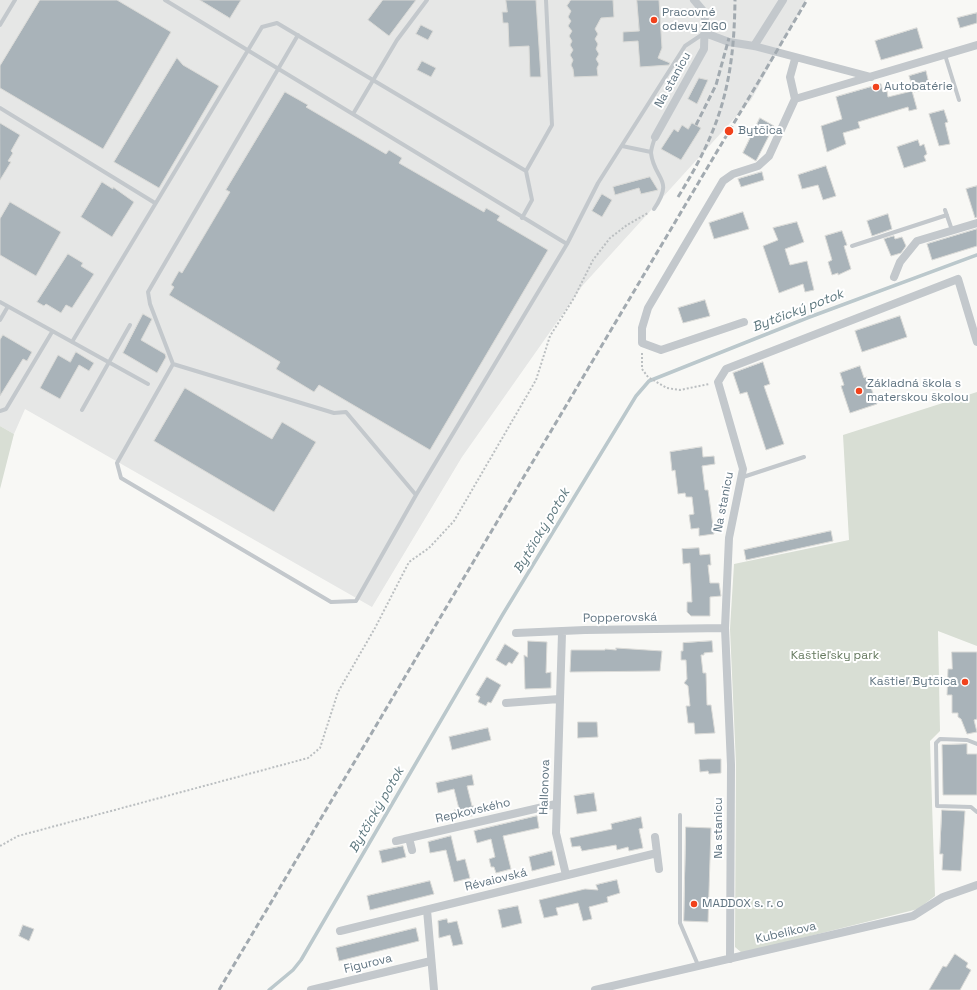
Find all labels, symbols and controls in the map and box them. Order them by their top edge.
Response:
place label: Pracovné odevy ZIGO [662,6,727,34]
marker: Pracovné odevy ZIGO [649,15,659,25]
street label: Na stanicu [652,50,694,110]
place label: Autobatérie [884,80,953,94]
marker: Autobatérie [871,82,881,92]
place label: Bytčica [738,124,783,138]
marker: Bytčica [723,125,735,137]
water label: Bytčický potok [750,286,846,336]
place label: Základná škola s materskou školou [867,377,969,405]
marker: Základná škola s materskou školou [854,386,864,396]
street label: Na stanicu [711,471,737,533]
water label: Bytčický potok [511,486,573,576]
street label: Popperovská [583,610,657,626]
park label: Kaštieľsky park [791,649,879,663]
place label: Kaštieľ Bytčica [869,675,957,689]
marker: Kaštieľ Bytčica [960,677,970,687]
street label: Hallonova [537,759,553,815]
water label: Bytčický potok [346,764,408,856]
street label: Repkovského [434,795,512,827]
street label: Na stanicu [712,797,726,859]
street label: Révaiovská [463,865,529,895]
place label: MADDOX s. r. o [702,897,784,911]
marker: MADDOX s. r. o [689,899,699,909]
street label: Kubelíkova [754,919,818,947]
street label: Figurova [342,951,394,977]

